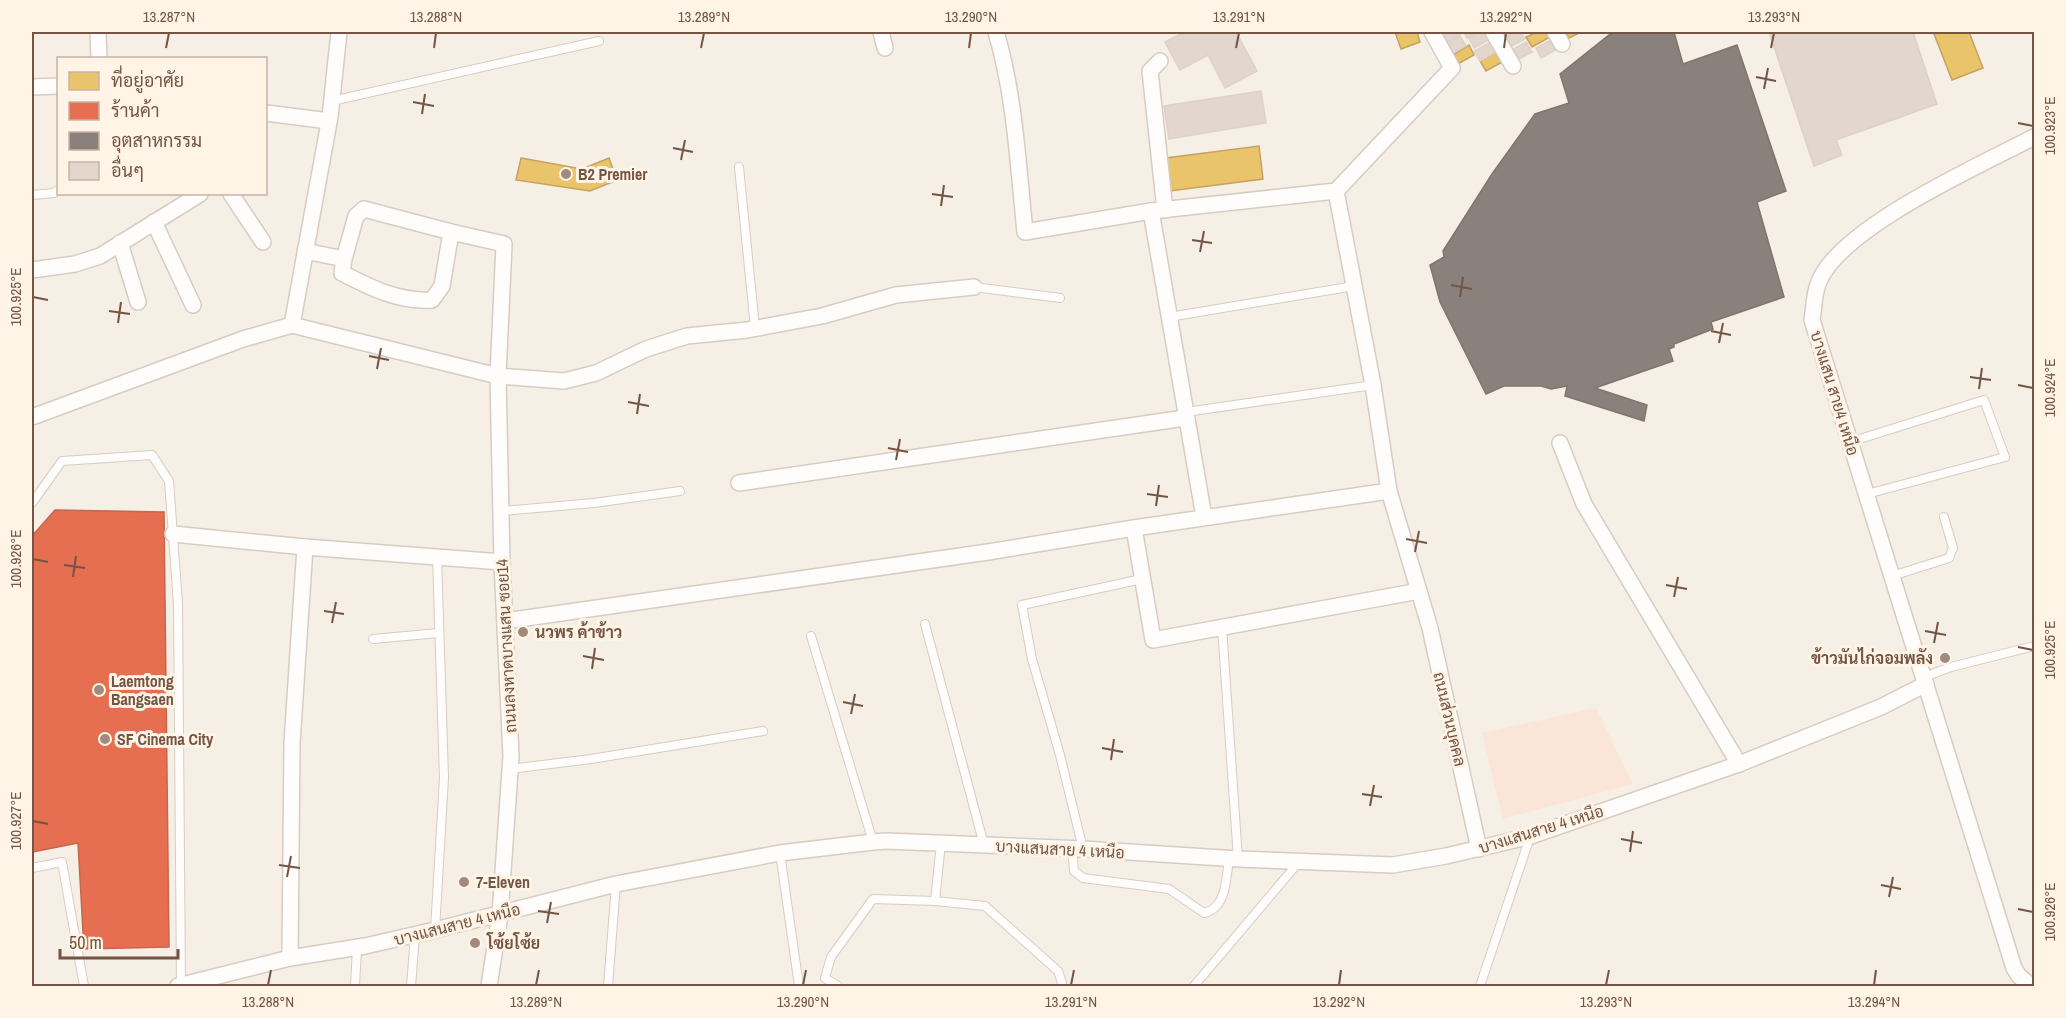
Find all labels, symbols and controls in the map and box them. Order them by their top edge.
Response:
text: 13.287°N [143,6,195,27]
text: 13.288°N [410,6,462,27]
text: 13.289°N [678,6,730,27]
text: 13.290°N [945,6,997,27]
text: 13.291°N [1213,6,1265,27]
text: 13.292°N [1480,6,1532,27]
text: 13.293°N [1748,6,1800,27]
legend [57,57,267,195]
text: ที่อยู่อาศัย [111,65,184,94]
text: 100.923°E [2039,97,2060,155]
text: ร้านค้า [111,98,160,123]
text: อุตสาหกรรม [111,128,202,153]
text: อื่นๆ [111,155,144,183]
place label: B2 Premier [578,163,648,185]
marker: B2 Premier [559,167,573,181]
text: 100.925°E [5,268,26,326]
street label: บางแสน สาย4 เหนือ [1806,328,1864,458]
text: 100.924°E [2039,359,2060,417]
text: 100.926°E [5,530,26,588]
street label: ถนนลงหาดบางแสน ซอย14 [490,558,522,734]
place label: นวพร ค้าข้าว [535,621,622,643]
text: 100.925°E [2039,621,2060,679]
marker: นวพร ค้าข้าว [516,625,530,639]
place label: ข้าวมันไก่จอมพลัง [1811,647,1933,669]
marker: ข้าวมันไก่จอมพลัง [1938,651,1952,665]
place label: Laemtong Bangsaen [111,670,174,710]
street label: ถนนส่วนบุคคล [1427,670,1472,769]
marker: Laemtong Bangsaen [92,683,106,697]
place label: SF Cinema City [117,728,214,750]
marker: SF Cinema City [98,732,112,746]
text: 100.927°E [5,792,26,850]
street label: บางแสนสาย 4 เหนือ [1476,800,1606,858]
street label: บางแสนสาย 4 เหนือ [995,835,1125,863]
place label: 7-Eleven [476,871,530,893]
marker: 7-Eleven [457,875,471,889]
text: 100.926°E [2039,883,2060,941]
street label: บางแสนสาย 4 เหนือ [391,898,523,950]
scale bar [60,922,178,960]
text: 50 m [69,930,102,955]
place label: โซ้ยโซ้ย [486,932,540,954]
marker: โซ้ยโซ้ย [468,936,482,950]
text: 13.288°N [242,991,294,1012]
text: 13.289°N [510,991,562,1012]
text: 13.290°N [777,991,829,1012]
text: 13.291°N [1045,991,1097,1012]
text: 13.292°N [1313,991,1365,1012]
text: 13.293°N [1580,991,1632,1012]
text: 13.294°N [1848,991,1900,1012]

